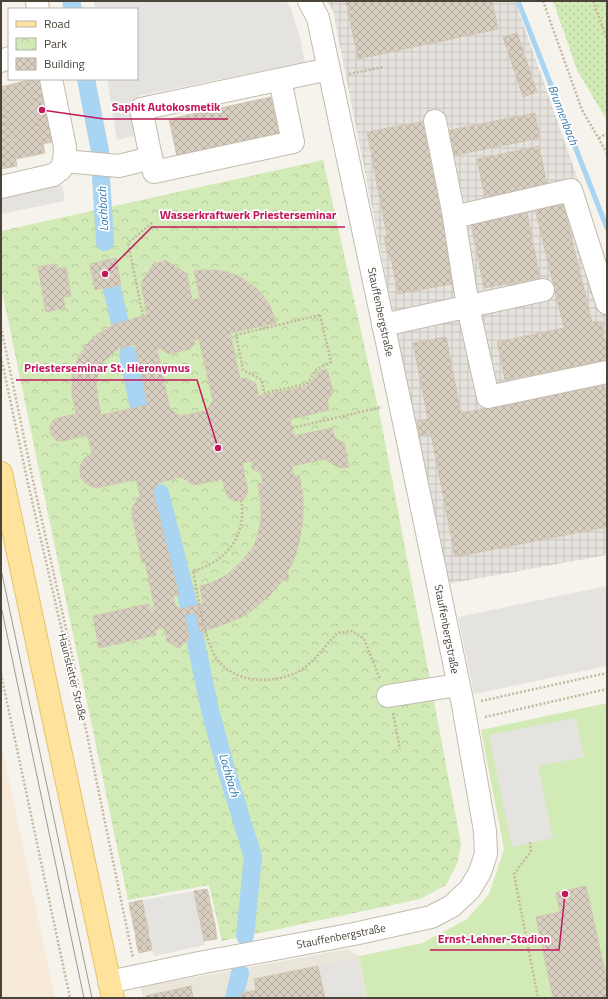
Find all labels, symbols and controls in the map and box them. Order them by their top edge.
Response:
legend [8,8,138,80]
text: Road [44,14,70,33]
text: Park [44,34,67,53]
text: Building [44,54,85,73]
water label: Brunnenbach [543,82,584,149]
callout: Saphit Autokosmetik [104,95,228,119]
text: Saphit Autokosmetik [112,97,221,116]
water label: Lochbach [92,185,113,232]
callout: Wasserkraftwerk Priesterseminar [152,203,345,227]
text: Wasserkraftwerk Priesterseminar [160,205,337,224]
street label: Stauffenbergstraße [364,266,398,358]
callout: Priesterseminar St. Hieronymus [16,356,197,380]
text: Priesterseminar St. Hieronymus [24,358,190,377]
street label: Stauffenbergstraße [431,583,464,675]
street label: Haunstetter Straße [54,632,92,723]
water label: Lochbach [214,751,245,800]
street label: Stauffenbergstraße [295,919,387,952]
callout: Ernst-Lehner-Stadion [430,926,559,950]
text: Ernst-Lehner-Stadion [438,929,550,948]

